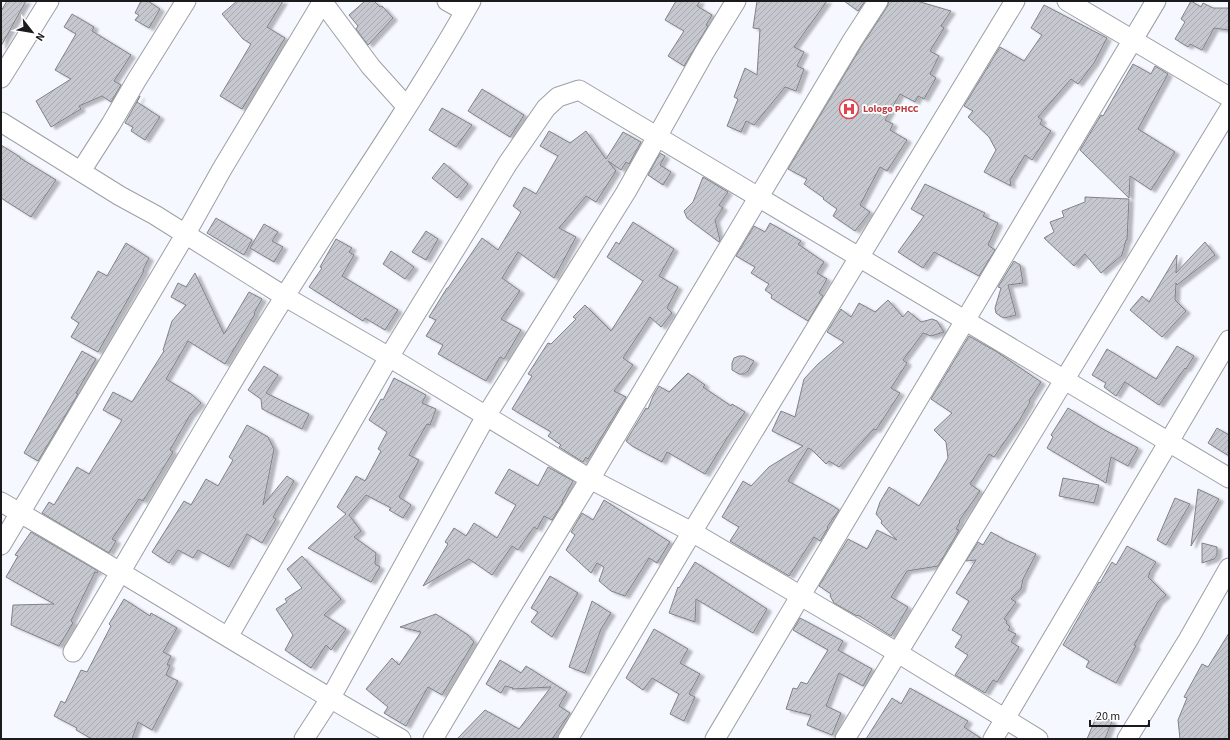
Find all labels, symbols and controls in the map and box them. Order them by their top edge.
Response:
north arrow [12,12,52,52]
text: N [32,30,48,44]
hospital icon: Lologo PHCC [838,98,860,120]
place label: Lologo PHCC [863,102,919,116]
scale bar [1090,702,1149,728]
text: 20 m [1096,708,1120,725]

